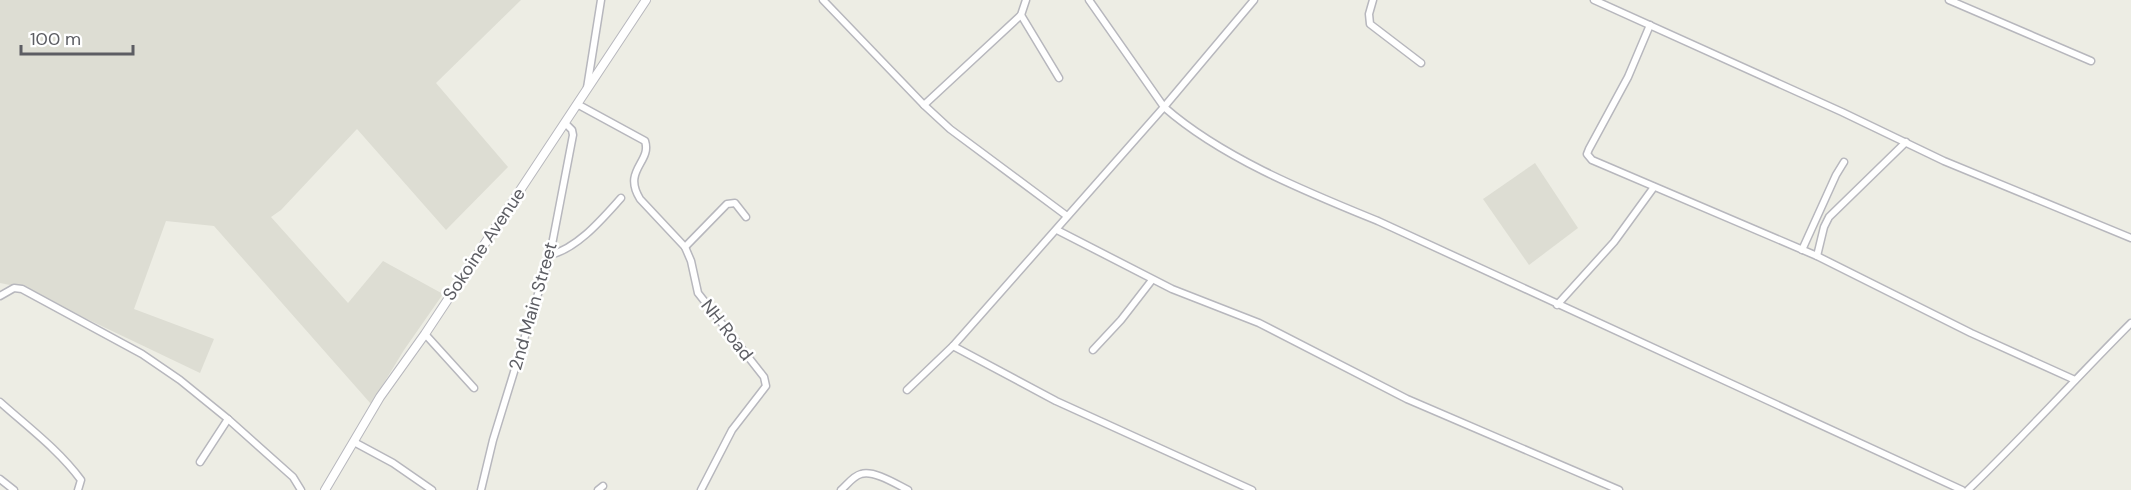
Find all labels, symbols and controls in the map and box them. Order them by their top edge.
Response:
scale bar [21,18,134,56]
text: 100 m [30,27,81,51]
street label: Sokoine Avenue [437,183,531,305]
street label: 2nd Main Street [503,239,563,373]
street label: NH Road [696,294,758,366]

